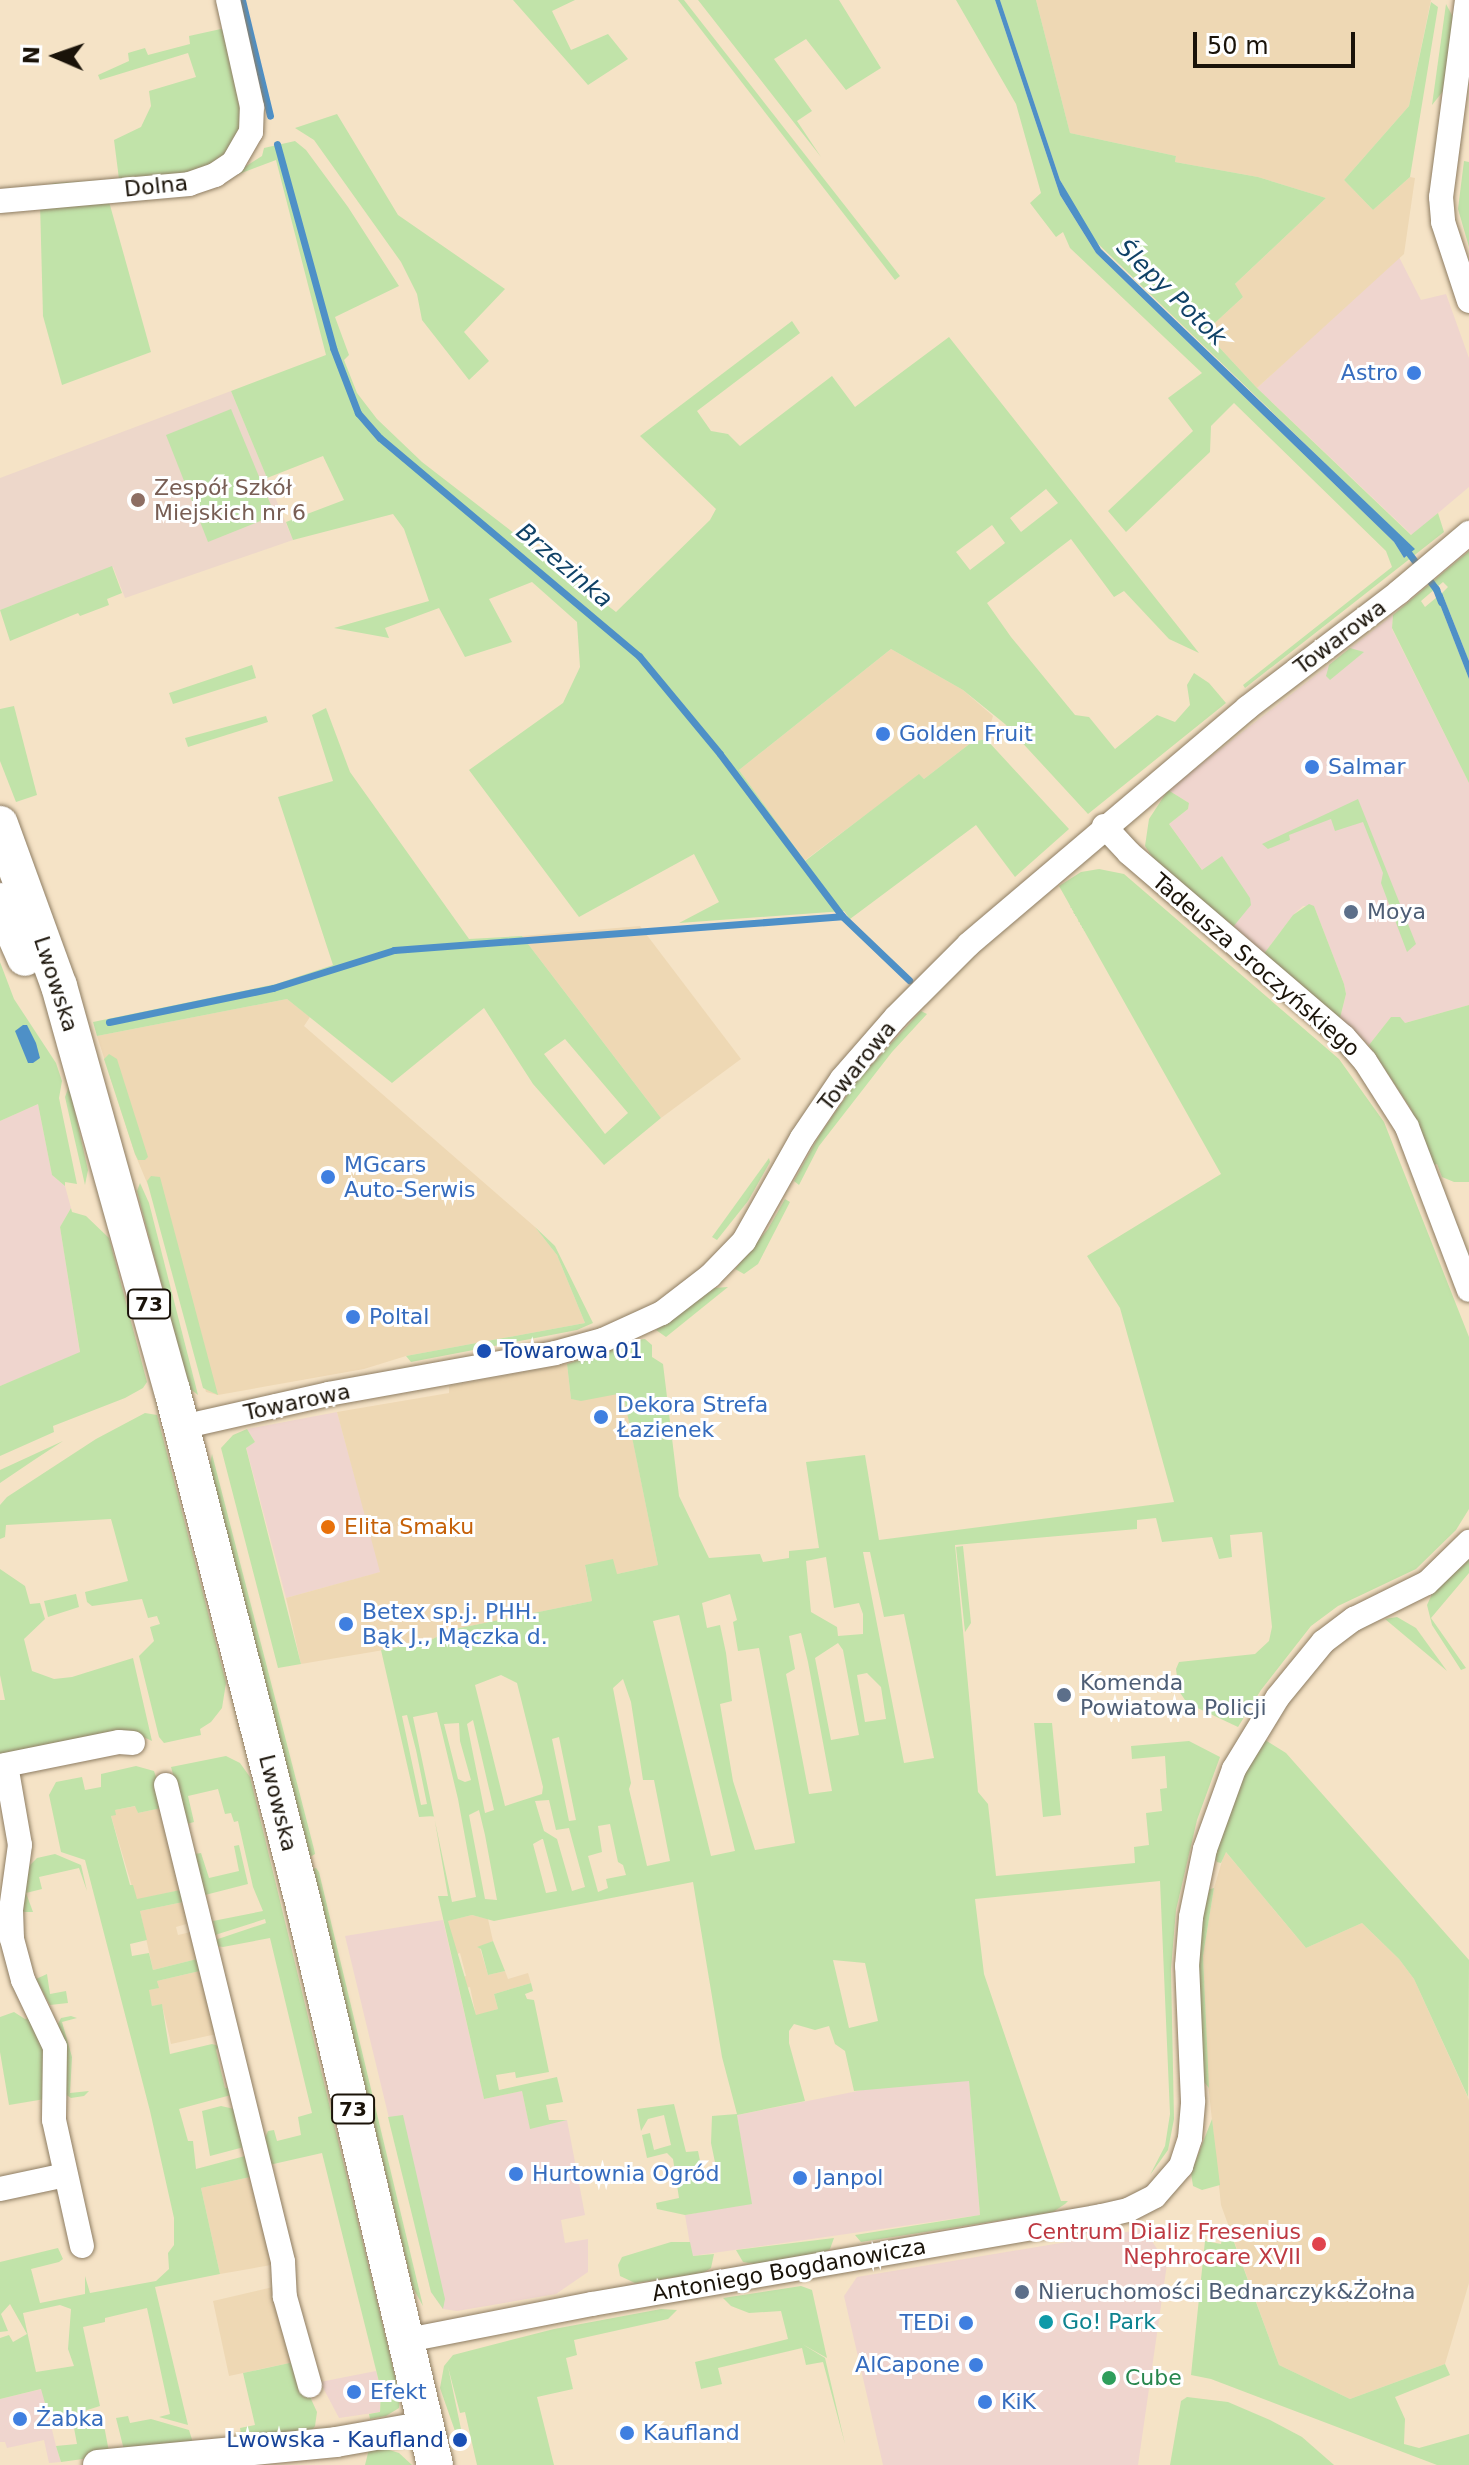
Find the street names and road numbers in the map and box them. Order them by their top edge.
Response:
street label: Dolna [123,170,189,202]
street label: Towarowa [1289,594,1391,680]
street label: Tadeusza Sroczyńskiego [1147,868,1365,1062]
street label: Lwowska [28,933,84,1035]
street label: Towarowa [813,1016,901,1116]
road number: 73 [127,1288,171,1320]
street label: Towarowa [241,1378,353,1426]
street label: Lwowska [253,1752,303,1854]
road number: 73 [331,2093,375,2125]
street label: Antoniego Bogdanowicza [650,2233,928,2307]

